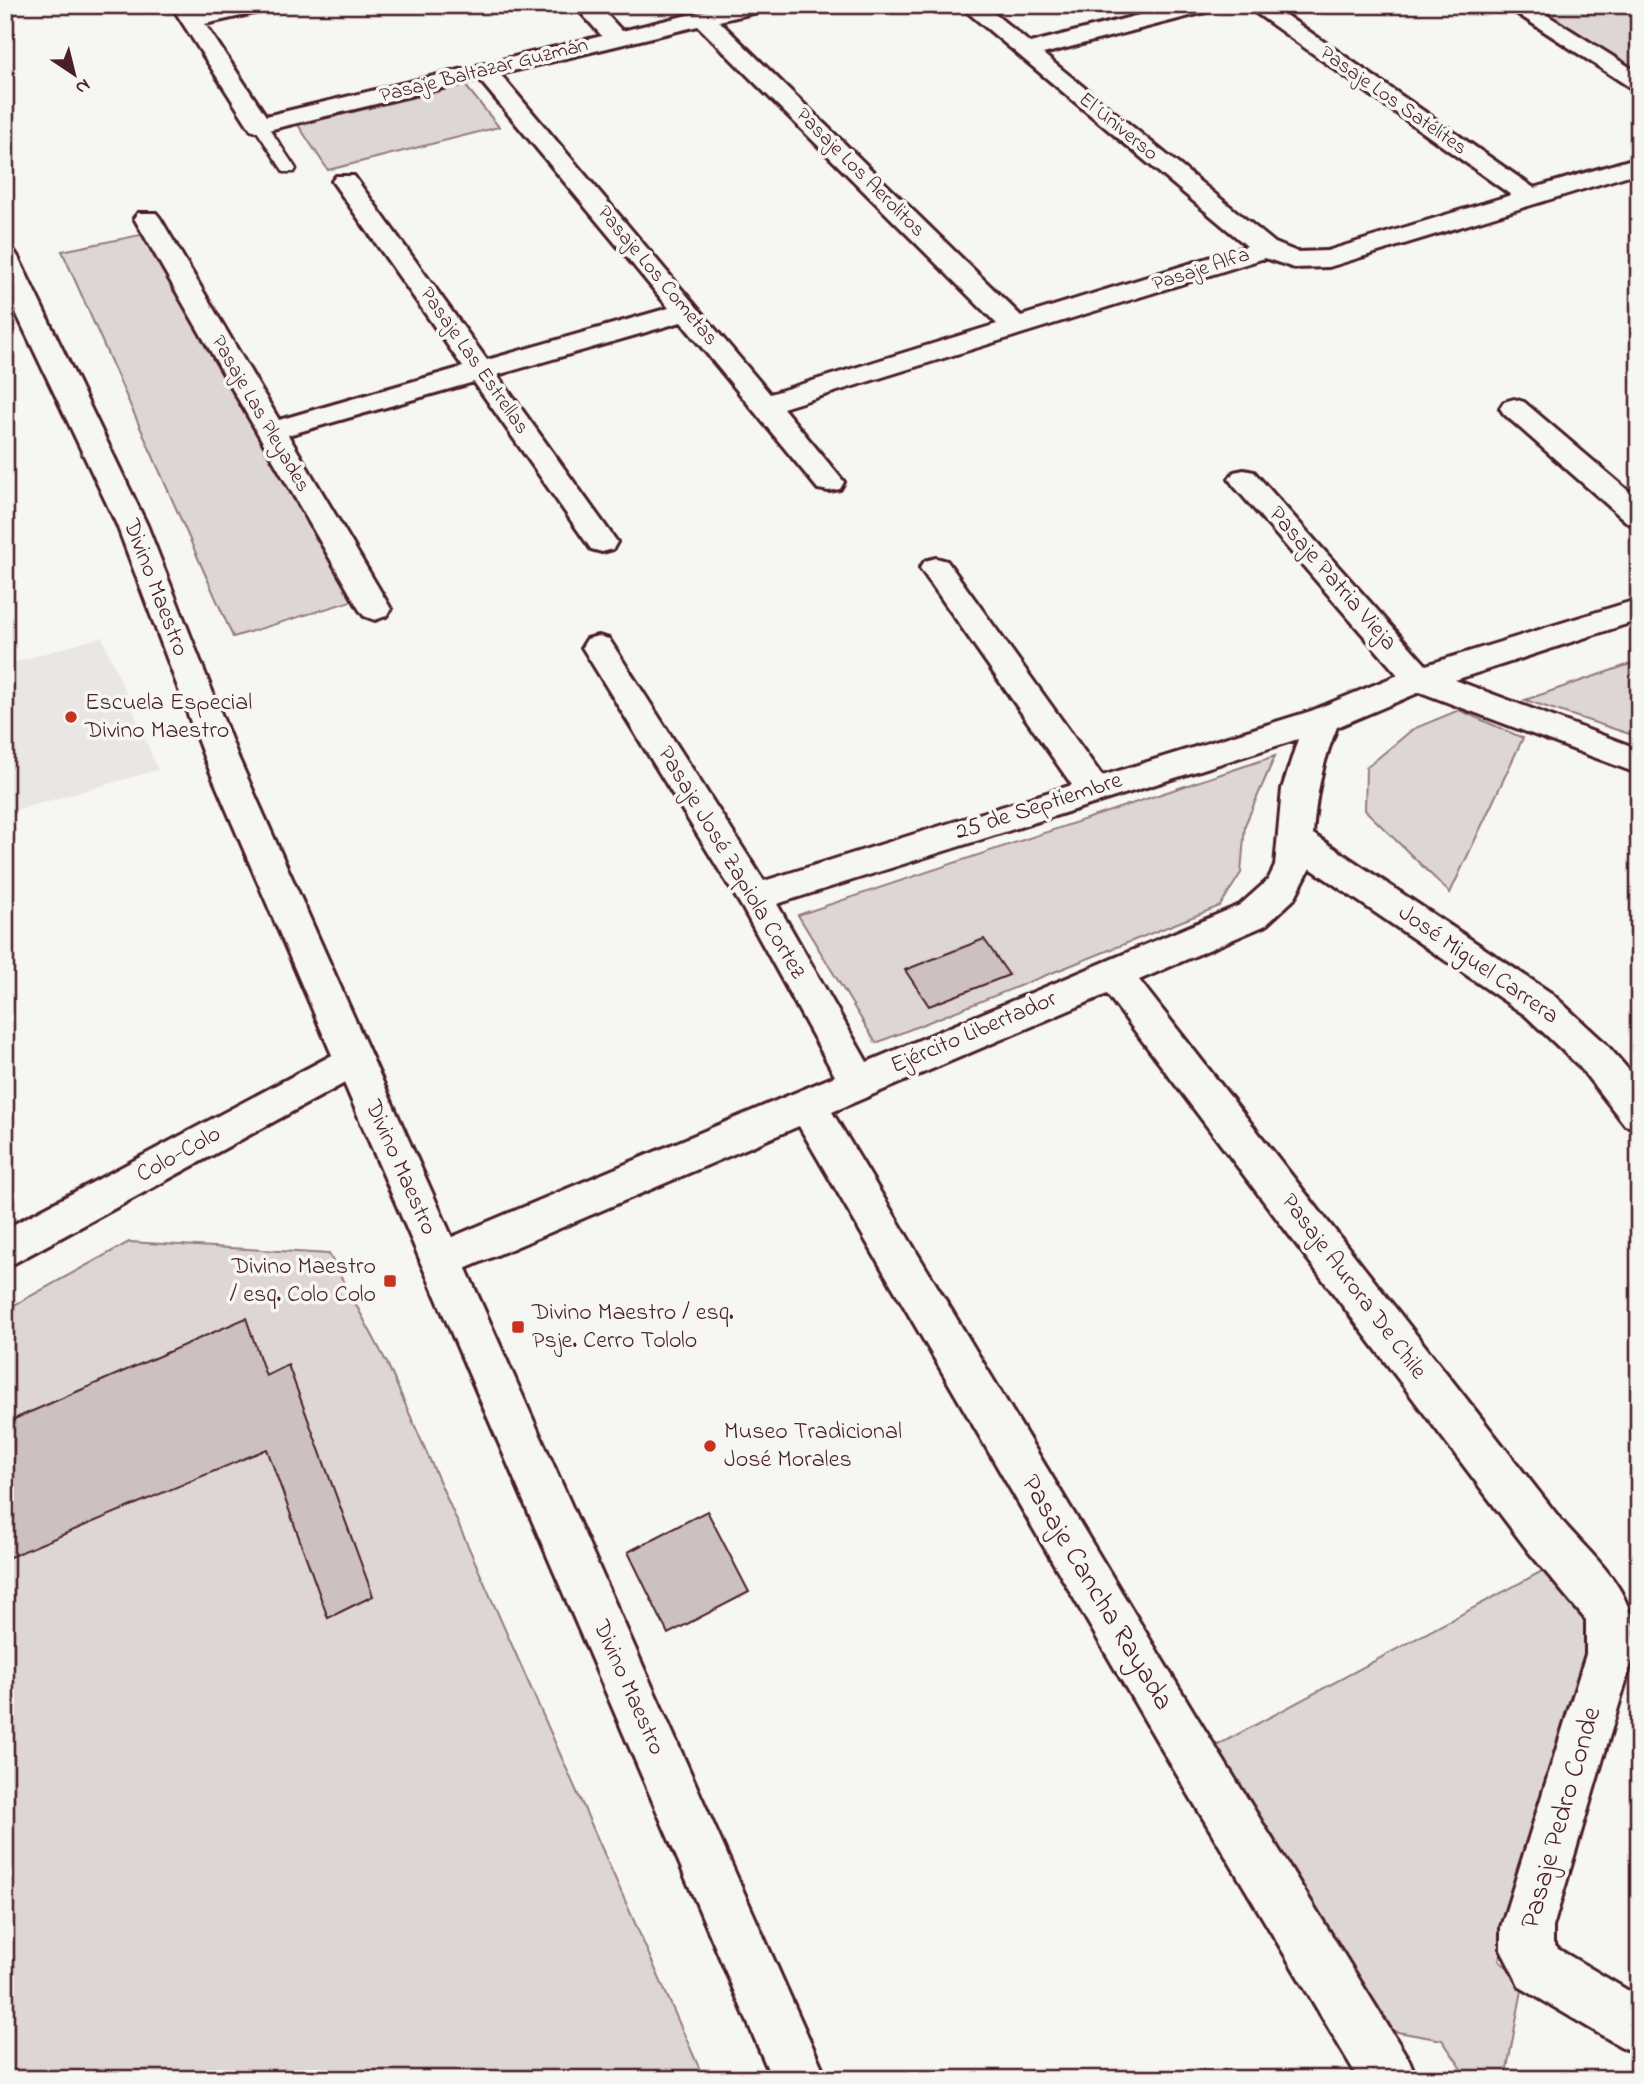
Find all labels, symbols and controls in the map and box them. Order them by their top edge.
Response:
street label: Pasaje Baltazar Guzmán [377,31,591,111]
north arrow [38,38,108,108]
street label: Pasaje Los Satélites [1313,39,1473,163]
text: N [69,71,95,101]
street label: El Universo [1072,85,1164,169]
street label: Pasaje Los Aerolitos [788,101,932,245]
street label: Pasaje Los Cometas [589,199,725,353]
street label: Pasaje Alfa [1148,240,1254,300]
street label: Pasaje Las Estrellas [412,281,536,441]
street label: Pasaje Las Pleyades [201,330,317,499]
street label: Pasaje Patria Vieja [1259,499,1405,659]
street label: Divino Maestro [112,513,197,662]
place label: Escuela Especial Divino Maestro [84,686,252,749]
marker: Escuela Especial Divino Maestro [63,709,79,725]
street label: Pasaje José Zapiola Cortez [647,740,815,987]
street label: 25 de Septiembre [951,763,1127,850]
street label: José Miguel Carrera [1390,896,1566,1034]
street label: Ejército Libertador [885,982,1063,1084]
street label: Divino Maestro [354,1094,445,1241]
street label: Colo-Colo [130,1117,228,1193]
street label: Pasaje Aurora De Chile [1271,1187,1435,1388]
place label: Divino Maestro / esq. Colo Colo [230,1250,376,1313]
marker: Divino Maestro / esq. Colo Colo [382,1273,398,1289]
place label: Divino Maestro / esq. Psje. Cerro Tololo [531,1296,734,1359]
marker: Divino Maestro / esq. Psje. Cerro Tololo [510,1319,526,1335]
place label: Museo Tradicional José Morales [724,1415,902,1478]
marker: Museo Tradicional José Morales [702,1438,718,1454]
street label: Pasaje Cancha Rayada [1009,1467,1183,1719]
street label: Divino Maestro [582,1614,673,1761]
street label: Pasaje Pedro Conde [1511,1702,1613,1934]

